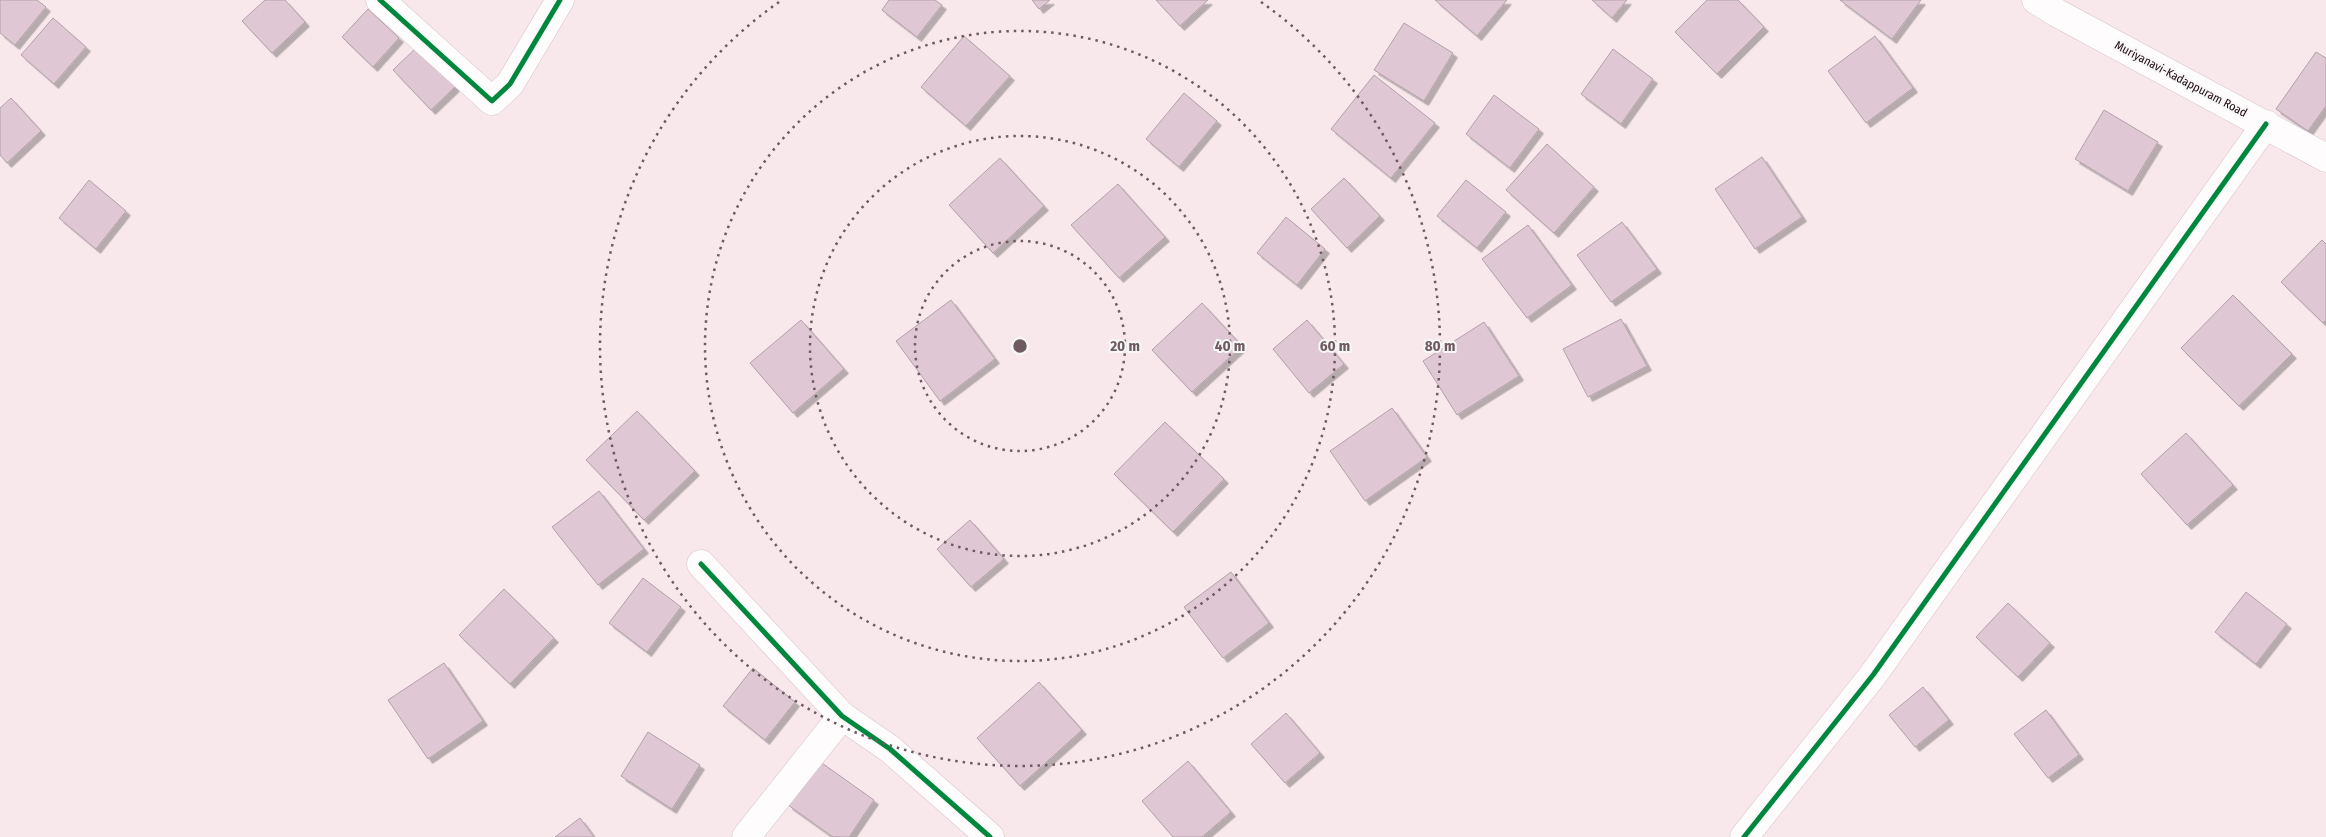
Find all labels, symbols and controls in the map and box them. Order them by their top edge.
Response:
street label: Muriyanavi-Kadappuram Road [2112,38,2250,120]
centre of rings [1011,337,1029,355]
text: 20 m [1109,337,1140,355]
text: 40 m [1215,337,1245,355]
text: 60 m [1320,337,1350,355]
text: 80 m [1425,337,1455,355]

